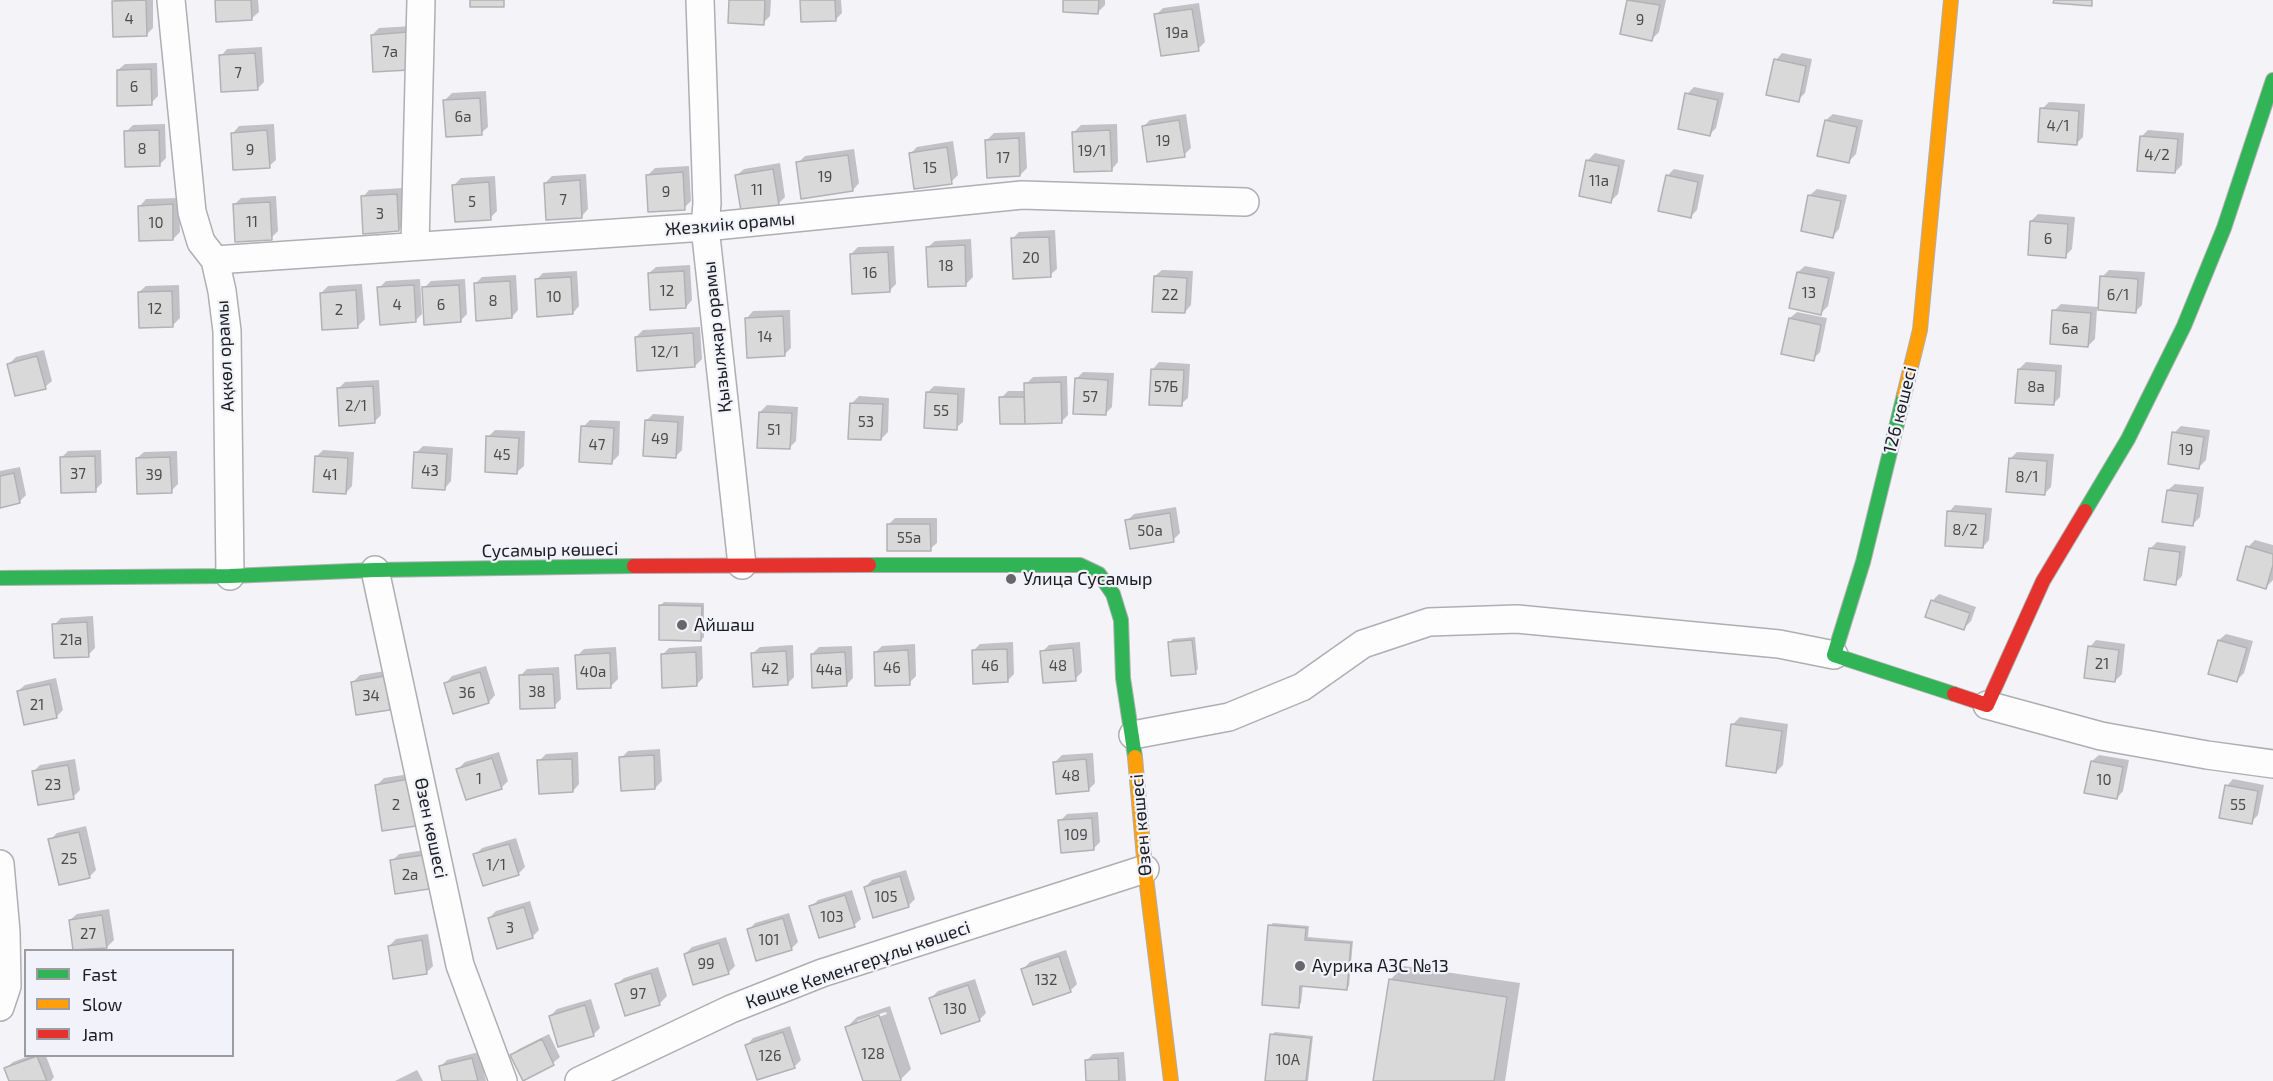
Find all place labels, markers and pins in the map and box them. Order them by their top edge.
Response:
place label: Улица Сусамыр [1023,568,1152,590]
marker: Улица Сусамыр [1004,572,1018,586]
place label: Айшаш [694,614,755,636]
marker: Айшаш [675,618,689,632]
place label: Аурика АЗС №13 [1312,955,1449,977]
marker: Аурика АЗС №13 [1293,959,1307,973]

